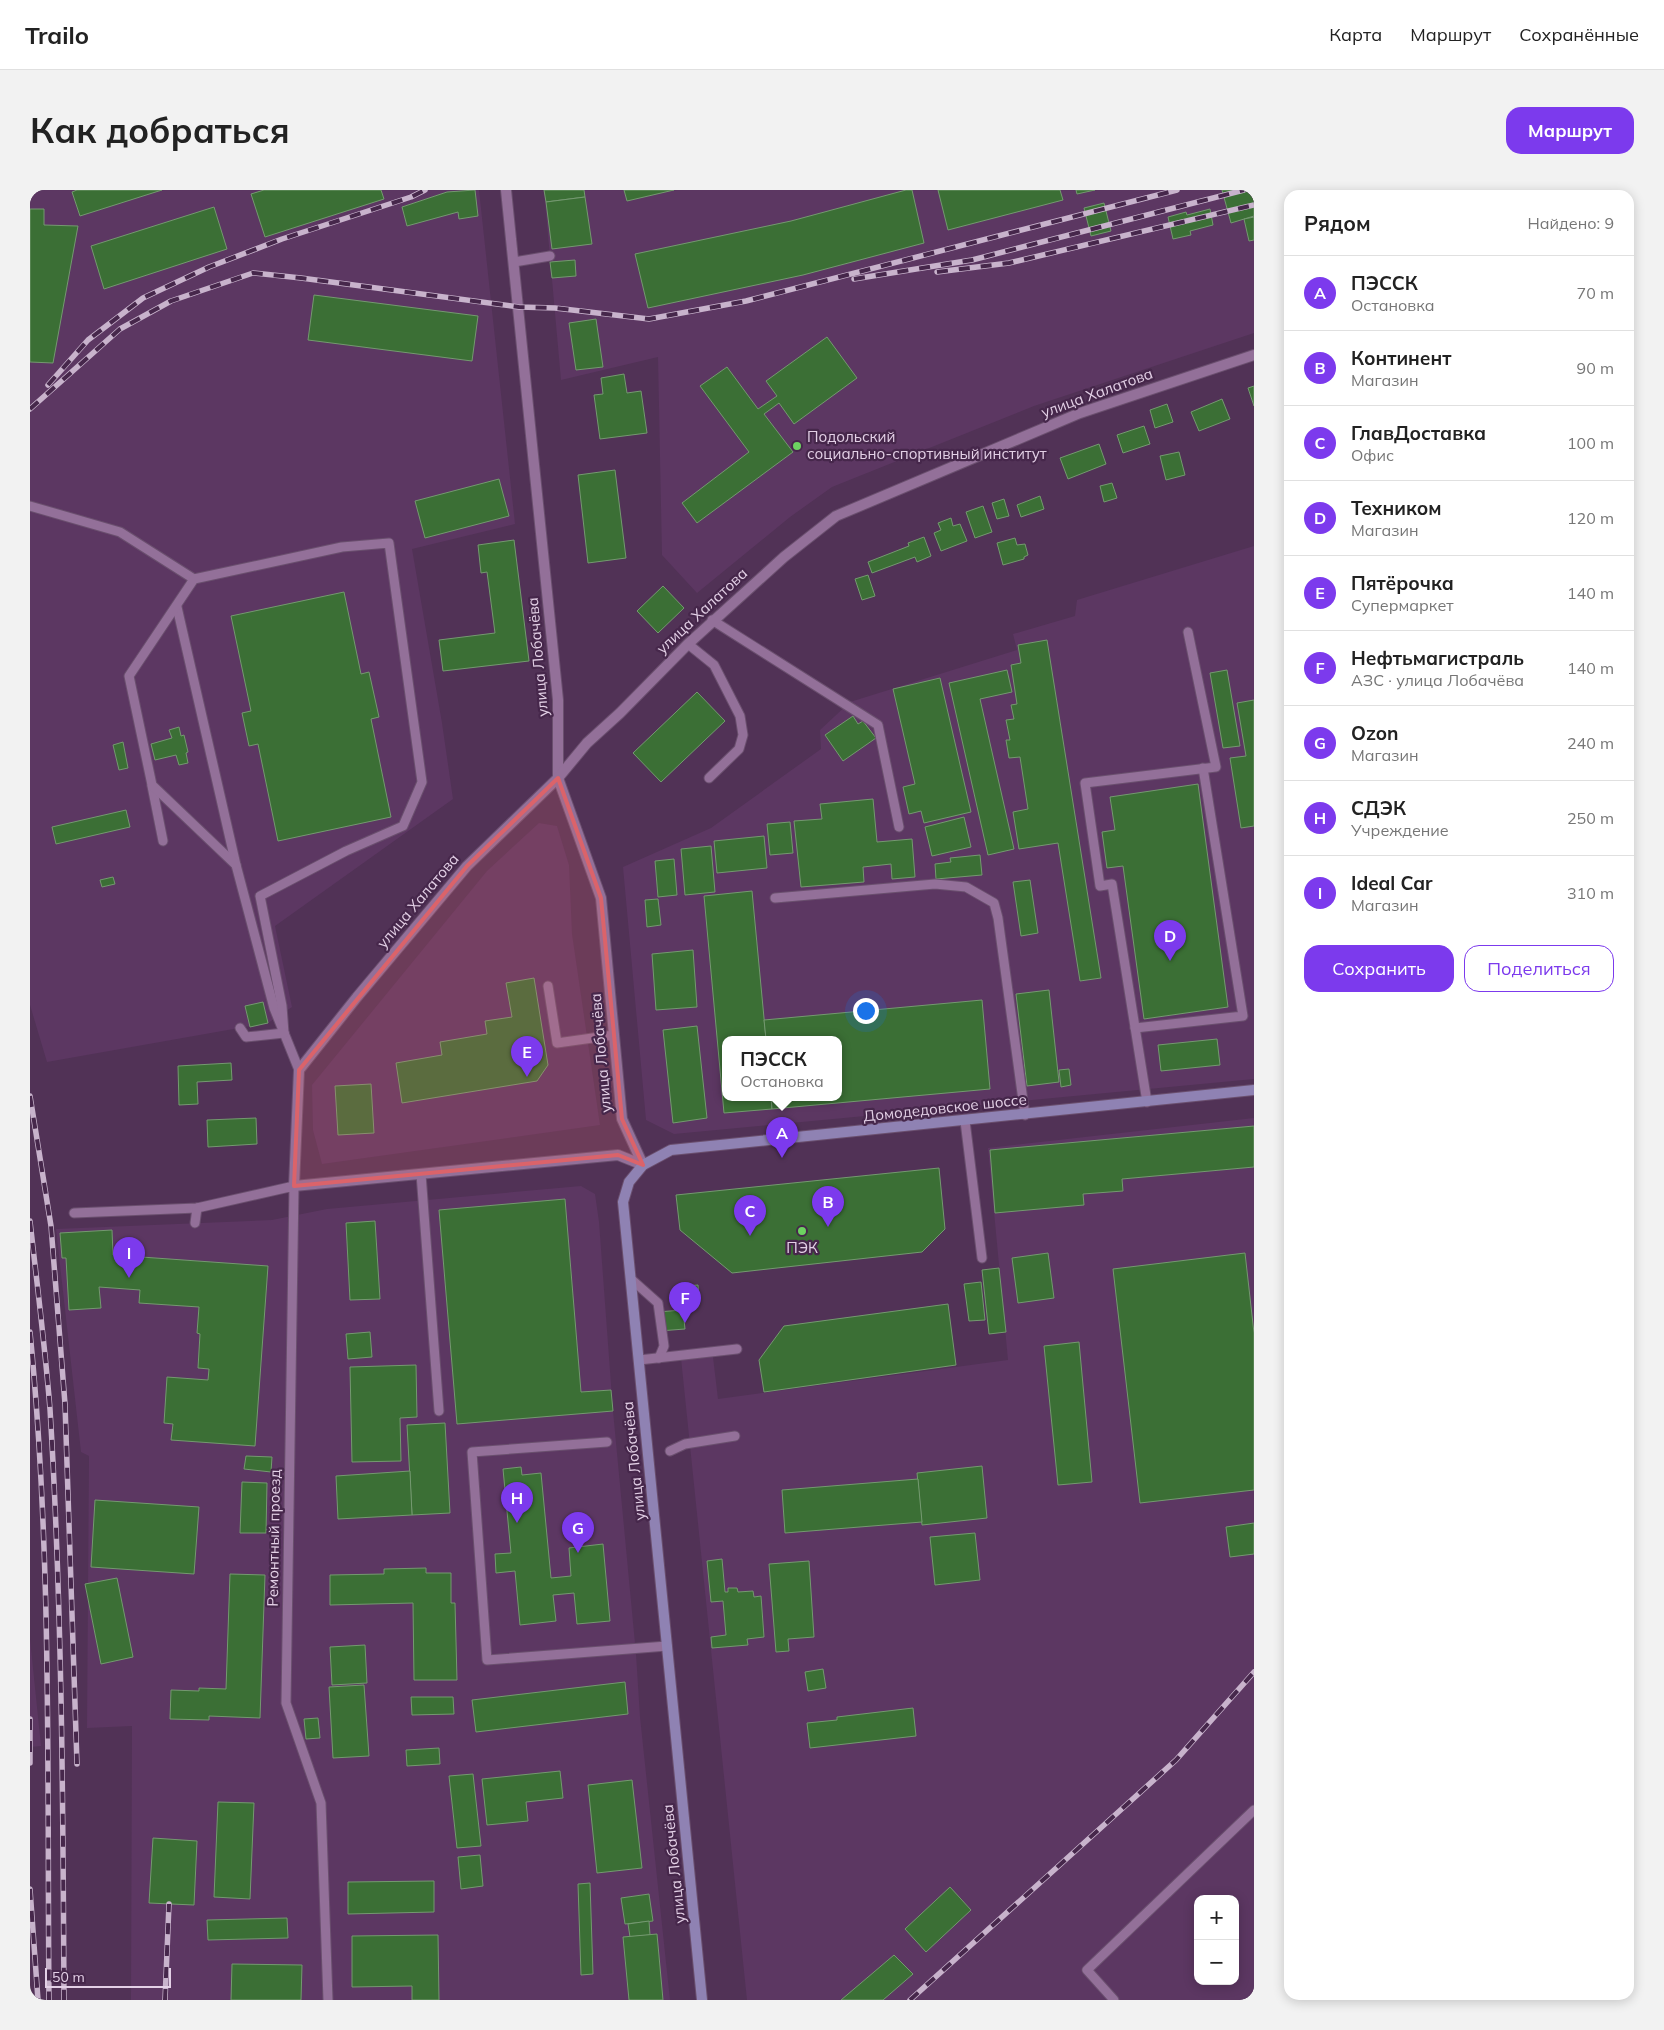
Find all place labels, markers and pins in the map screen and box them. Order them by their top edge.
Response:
place label: Подольский социально-спортивный институт [807,427,1047,463]
marker: Подольский социально-спортивный институт [791,440,803,452]
pin: D [1154,920,1186,961]
pin: E [511,1036,543,1077]
pin: A [766,1117,798,1158]
pin: B [812,1186,844,1227]
pin: C [734,1195,766,1236]
marker: ПЭК [796,1225,808,1237]
pin: I [113,1237,145,1278]
place label: ПЭК [786,1238,818,1257]
pin: F [669,1282,701,1323]
pin: H [501,1482,533,1523]
pin: G [562,1512,594,1553]

